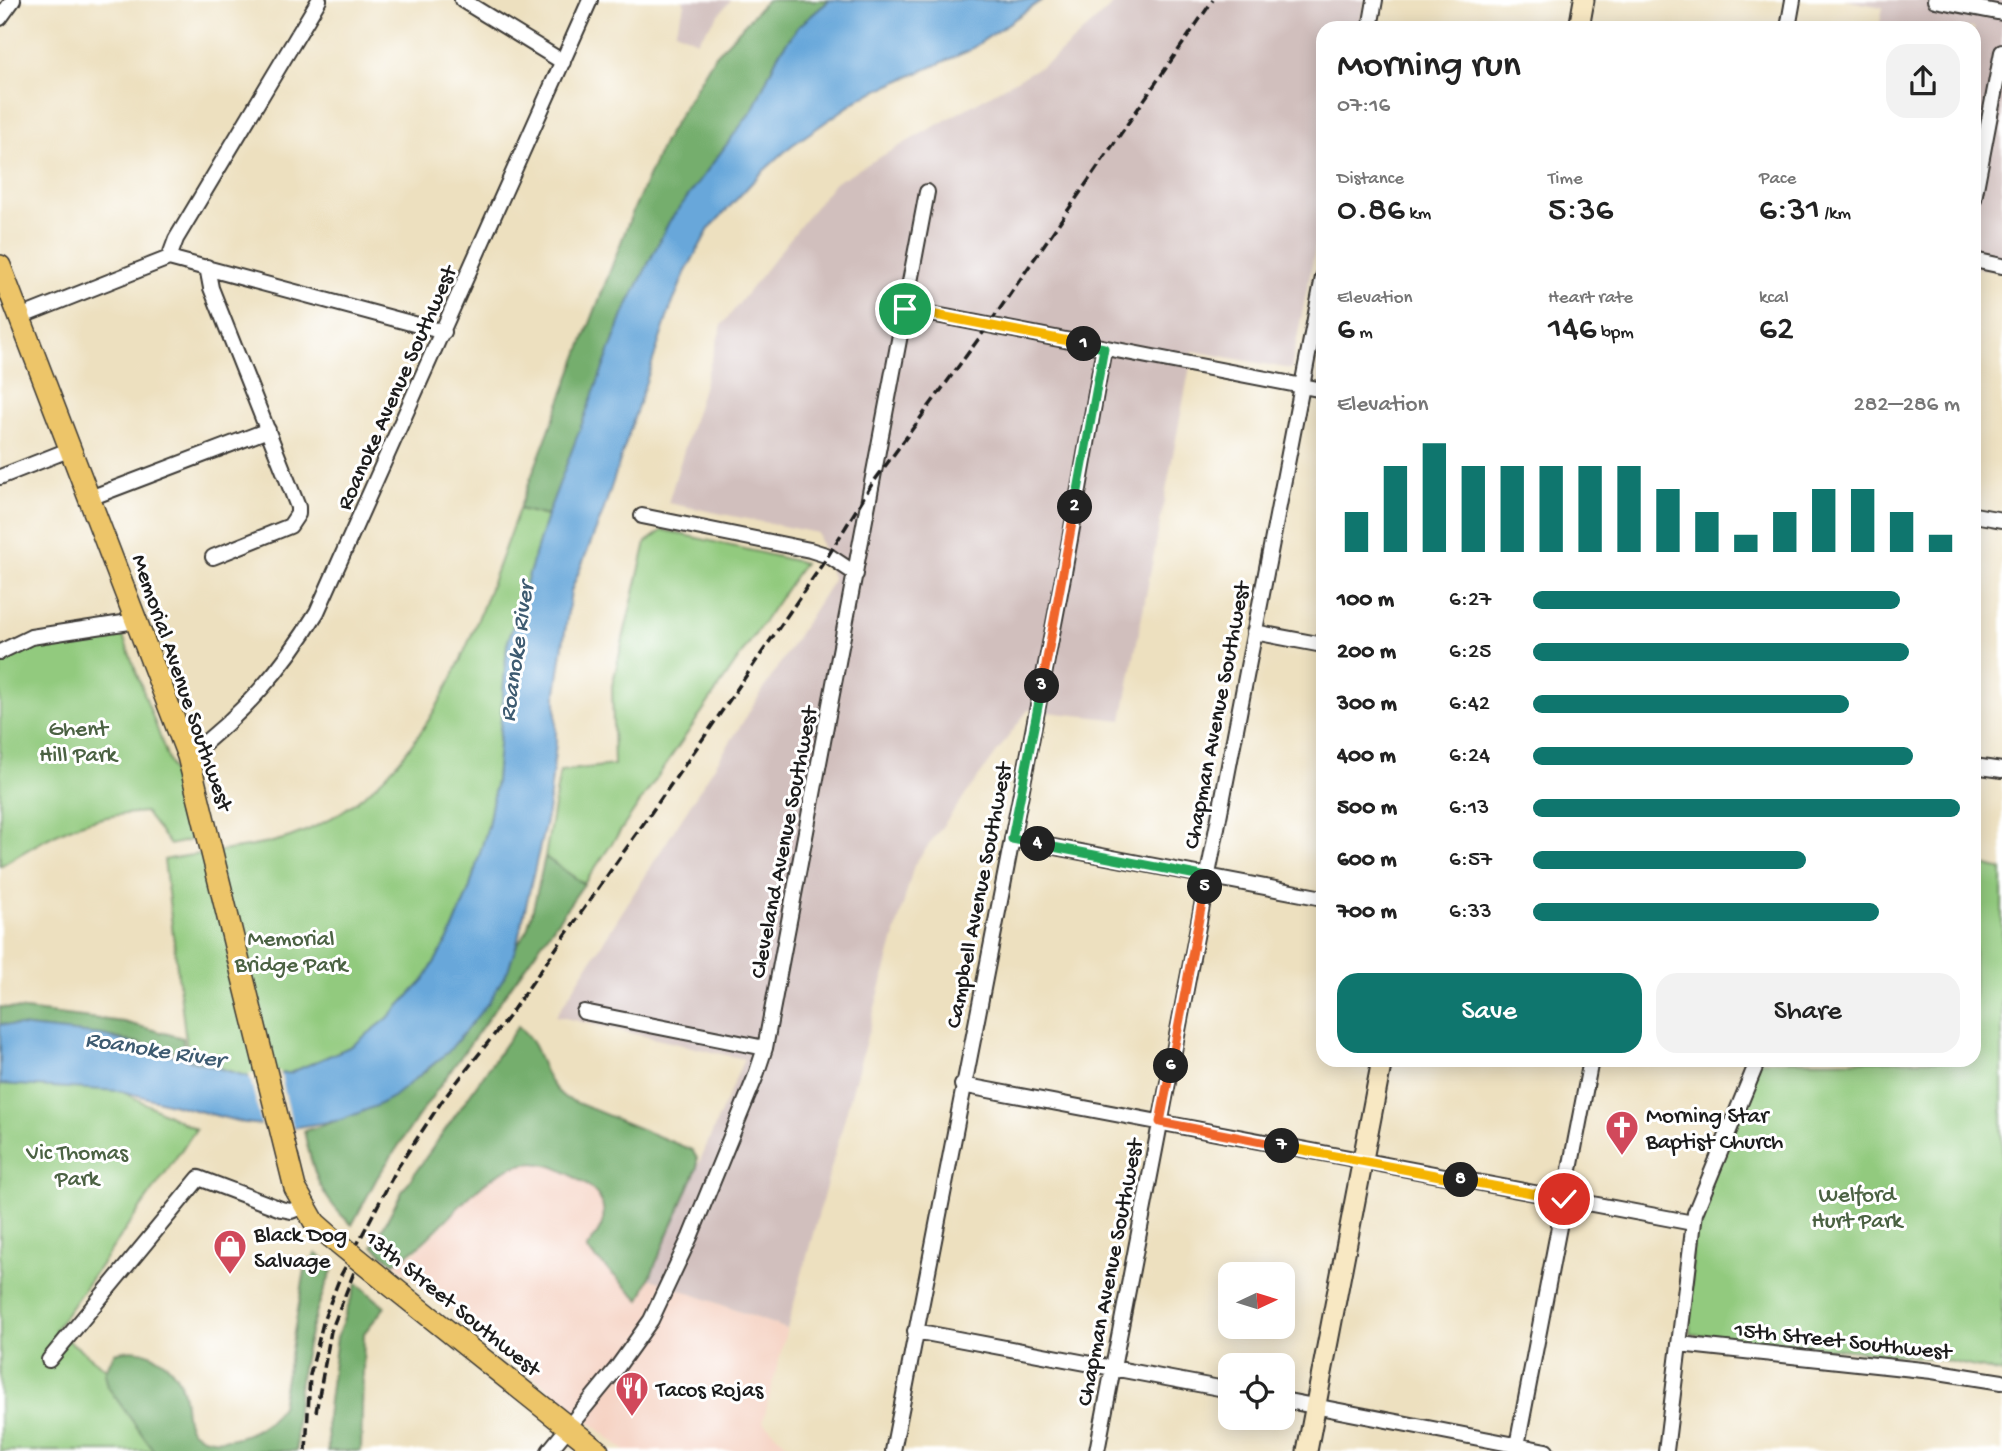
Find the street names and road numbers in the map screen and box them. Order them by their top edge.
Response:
street label: Roanoke Avenue Southwest [332,261,465,515]
street label: Memorial Avenue Southwest [124,551,238,817]
street label: Chapman Avenue Southwest [1179,578,1258,852]
street label: Cleveland Avenue Southwest [746,703,825,981]
street label: Campbell Avenue Southwest [941,759,1020,1031]
street label: Chapman Avenue Southwest [1072,1135,1151,1409]
street label: 13th Street Southwest [358,1225,546,1385]
street label: 15th Street Southwest [1732,1318,1954,1367]

